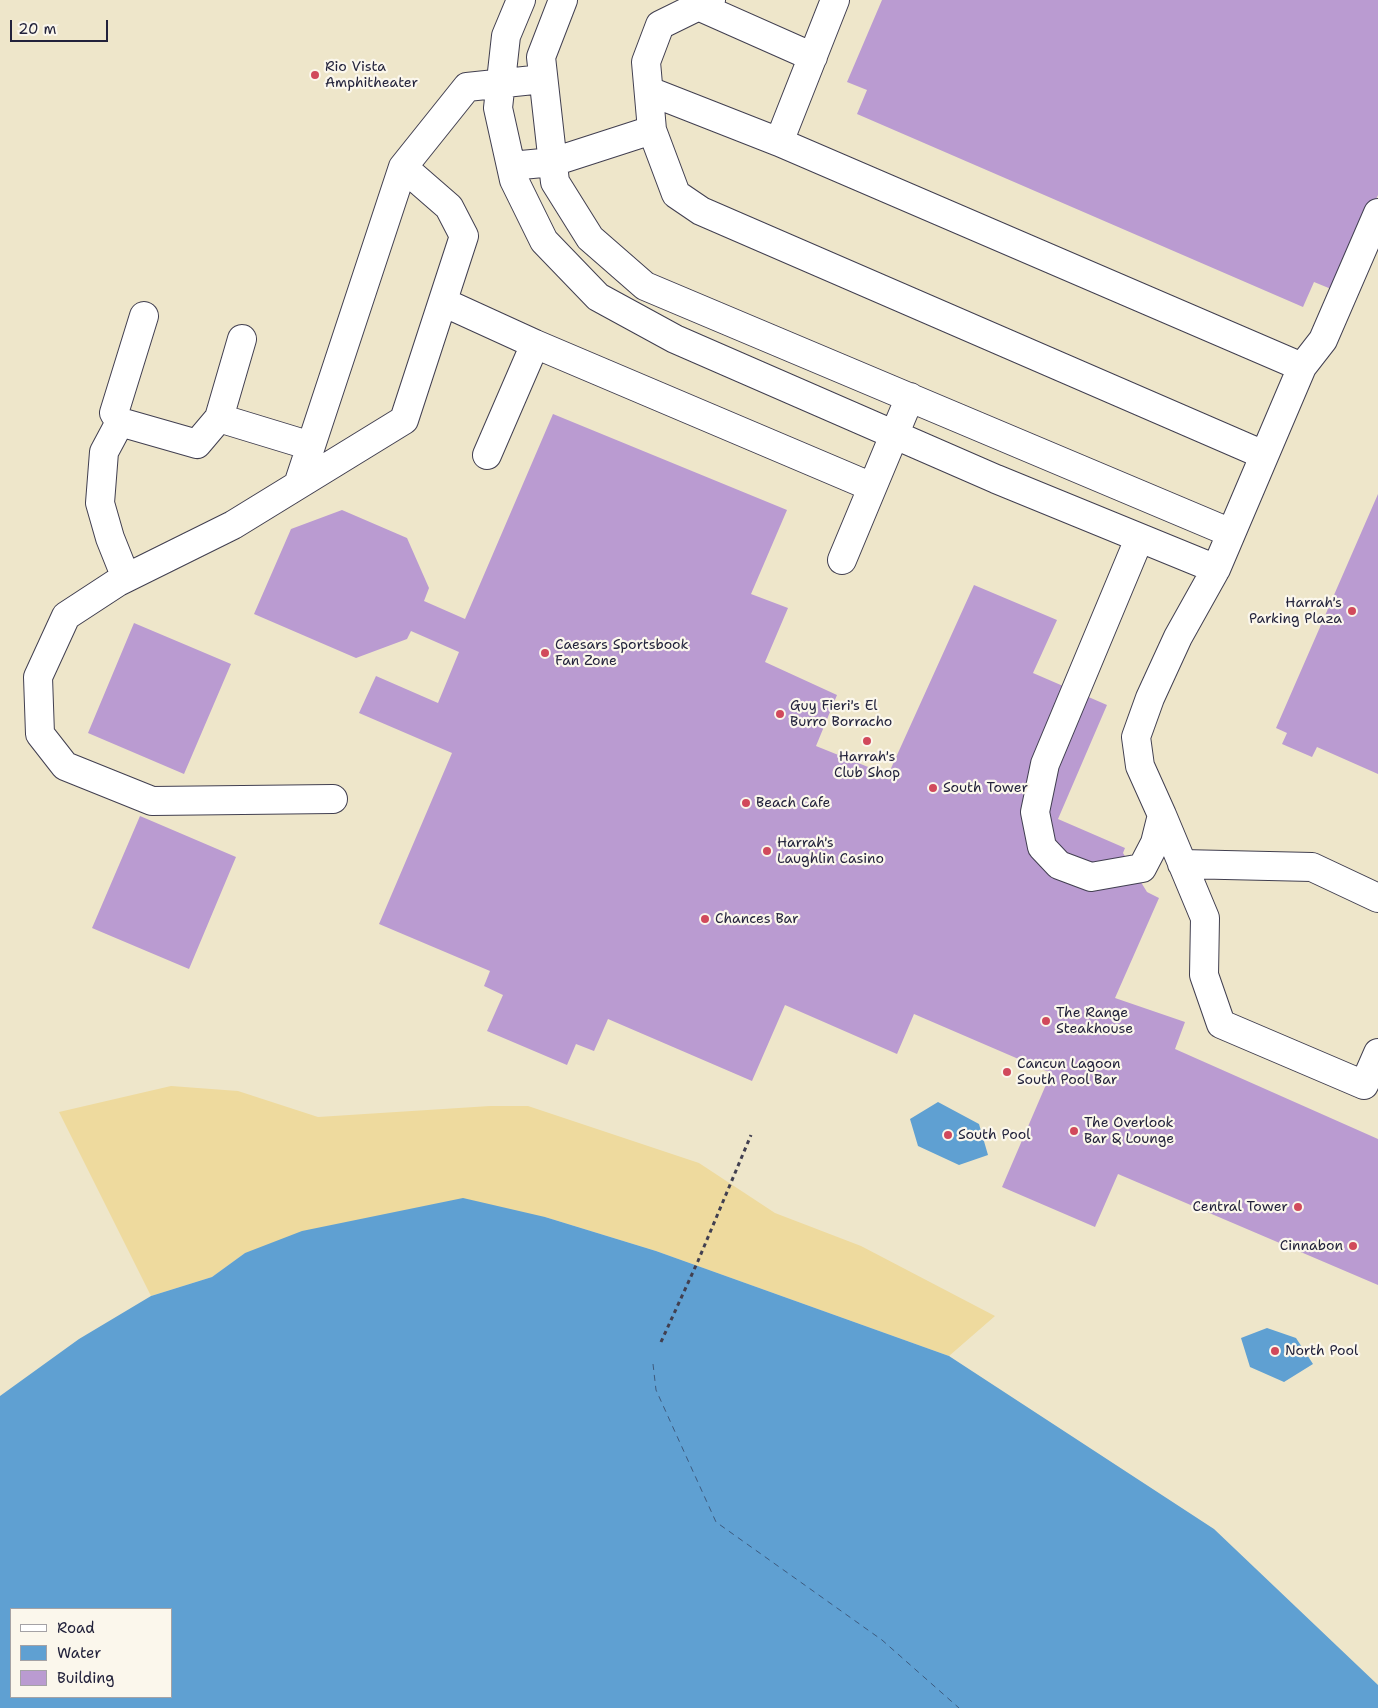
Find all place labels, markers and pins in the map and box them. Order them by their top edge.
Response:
place label: Rio Vista Amphitheater [325,59,418,92]
marker: Rio Vista Amphitheater [309,69,321,81]
place label: Harrah's Parking Plaza [1249,595,1342,628]
marker: Harrah's Parking Plaza [1346,605,1358,617]
place label: Caesars Sportsbook Fan Zone [555,637,689,670]
marker: Caesars Sportsbook Fan Zone [539,647,551,659]
place label: Guy Fieri's El Burro Borracho [790,698,892,730]
marker: Guy Fieri's El Burro Borracho [774,708,786,720]
marker: Harrah's Club Shop [861,735,873,747]
place label: Harrah's Club Shop [834,749,900,782]
place label: South Tower [943,780,1028,796]
marker: South Tower [927,782,939,794]
place label: Beach Cafe [756,795,830,811]
marker: Beach Cafe [740,797,752,809]
place label: Harrah's Laughlin Casino [777,835,884,868]
marker: Harrah's Laughlin Casino [761,845,773,857]
place label: Chances Bar [715,911,799,927]
marker: Chances Bar [699,913,711,925]
place label: The Range Steakhouse [1056,1005,1133,1038]
marker: The Range Steakhouse [1040,1015,1052,1027]
place label: Cancun Lagoon South Pool Bar [1017,1056,1121,1088]
marker: Cancun Lagoon South Pool Bar [1001,1066,1013,1078]
place label: The Overlook Bar & Lounge [1084,1115,1174,1148]
marker: The Overlook Bar & Lounge [1068,1125,1080,1137]
place label: South Pool [958,1127,1030,1143]
marker: South Pool [942,1129,954,1141]
place label: Central Tower [1193,1199,1288,1215]
marker: Central Tower [1292,1201,1304,1213]
place label: Cinnabon [1280,1238,1343,1254]
marker: Cinnabon [1347,1240,1359,1252]
place label: North Pool [1285,1343,1358,1359]
marker: North Pool [1269,1345,1281,1357]

